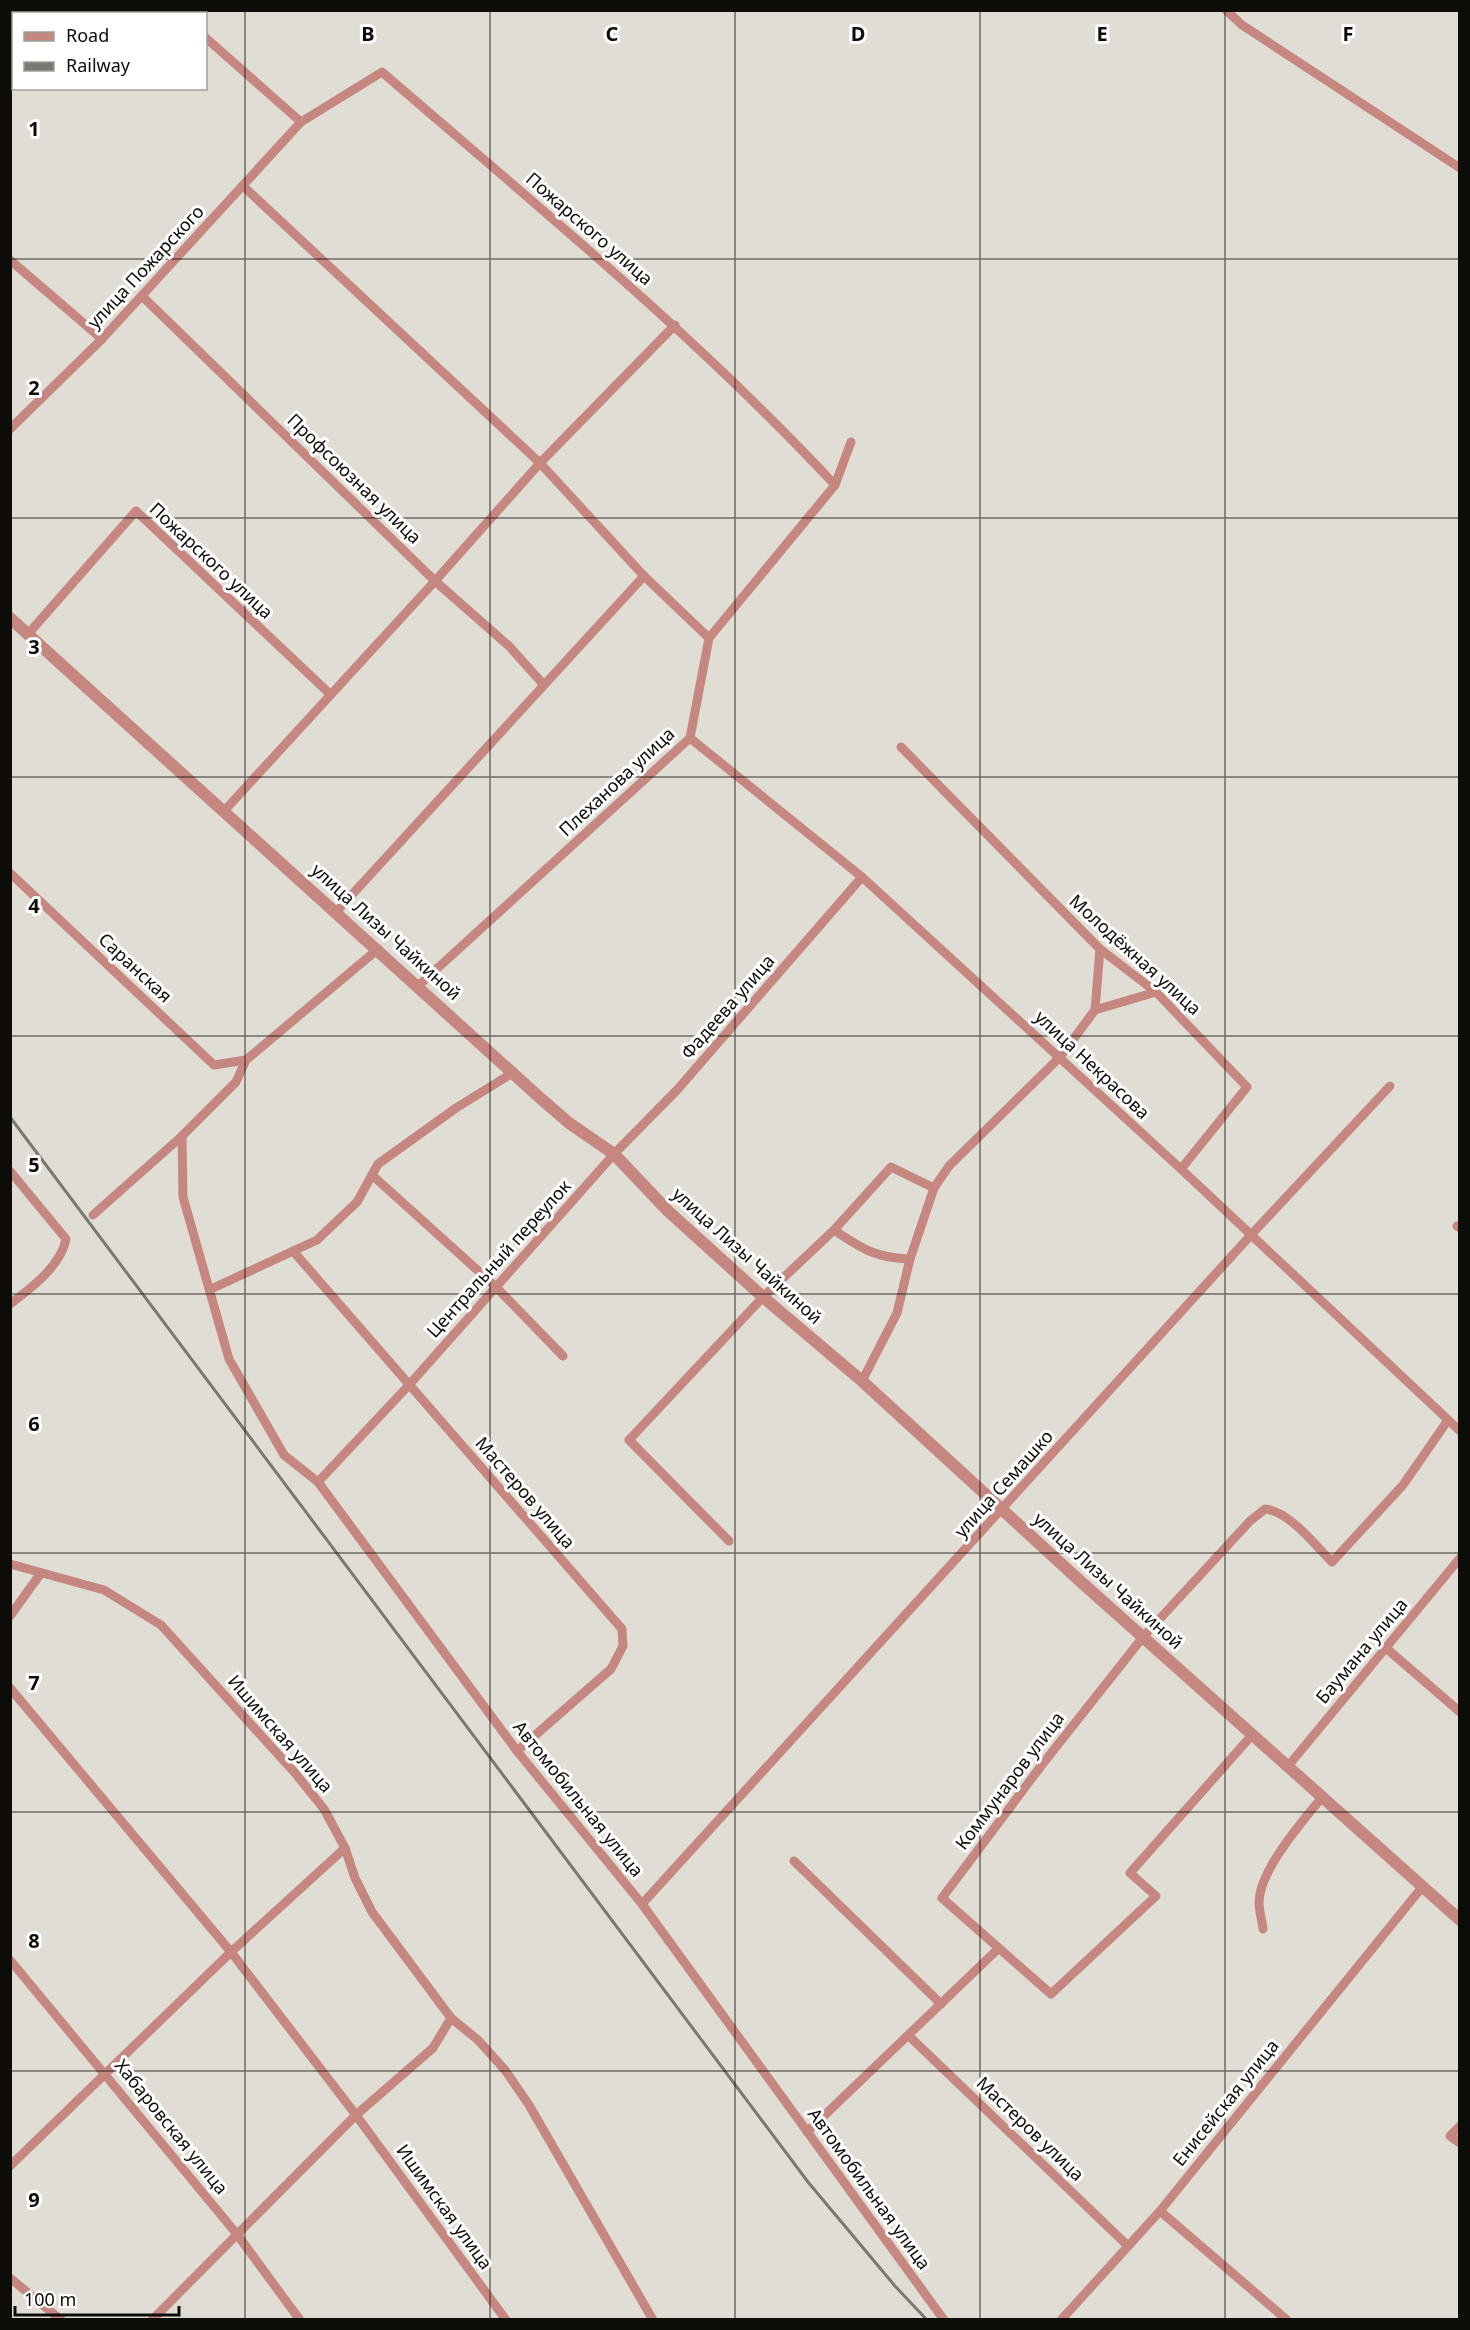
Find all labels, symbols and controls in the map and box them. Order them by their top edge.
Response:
legend [12,12,207,90]
text: B [361,20,375,47]
text: C [606,20,619,47]
text: D [851,20,865,47]
text: E [1096,20,1108,47]
text: F [1343,20,1353,47]
text: Road [66,23,109,47]
text: Railway [66,53,131,77]
text: 1 [28,115,40,142]
street label: Пожарского улица [521,166,658,290]
street label: улица Пожарского [82,199,209,333]
text: 2 [28,374,40,401]
street label: Профсоюзная улица [282,408,427,549]
street label: Пожарского улица [145,497,279,624]
text: 3 [28,633,40,660]
street label: Плеханова улица [553,721,679,841]
street label: улица Лизы Чайкиной [307,858,467,1005]
street label: Молодёжная улица [1065,889,1207,1020]
text: 4 [28,892,40,919]
street label: Саранская [94,927,178,1007]
street label: Фадеева улица [675,949,779,1064]
street label: улица Некрасова [1030,1005,1155,1124]
text: 5 [28,1151,40,1178]
street label: Центральный переулок [421,1174,576,1342]
street label: улица Лизы Чайкиной [668,1182,828,1329]
text: 6 [28,1410,40,1437]
street label: улица Семашко [949,1424,1058,1542]
street label: Мастеров улица [471,1431,581,1553]
street label: улица Лизы Чайкиной [1029,1507,1189,1654]
street label: Баумана улица [1310,1593,1412,1708]
text: 7 [28,1669,40,1696]
street label: Ишимская улица [223,1669,339,1797]
street label: Коммунаров улица [949,1707,1069,1854]
street label: Автомобильная улица [508,1715,649,1881]
text: 8 [28,1927,40,1954]
street label: Енисейская улица [1167,2034,1284,2171]
street label: Хабаровская улица [110,2054,234,2199]
street label: Мастеров улица [972,2071,1090,2186]
street label: Автомобильная улица [803,2103,937,2274]
street label: Ишимская улица [391,2139,498,2274]
text: 9 [28,2186,40,2213]
scale bar [15,2279,178,2317]
text: 100 m [24,2287,76,2311]

